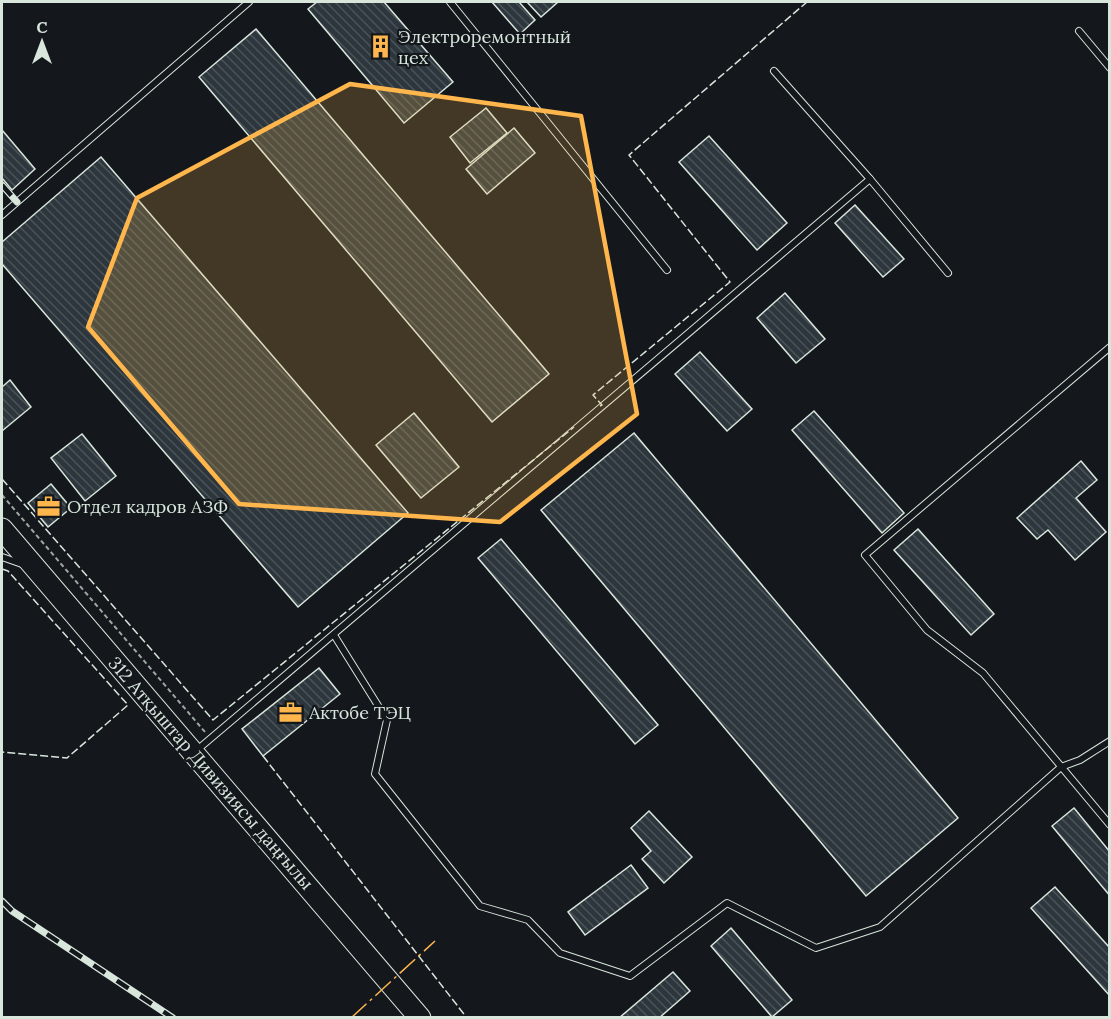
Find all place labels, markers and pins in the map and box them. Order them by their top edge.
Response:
place label: Электроремонтный цех [398,25,571,69]
building icon: Электроремонтный цех [367,33,393,59]
office icon: Отдел кадров АЗФ [36,493,62,519]
place label: Отдел кадров АЗФ [67,495,228,518]
office icon: Актобе ТЭЦ [278,699,304,725]
place label: Актобе ТЭЦ [308,701,411,724]

